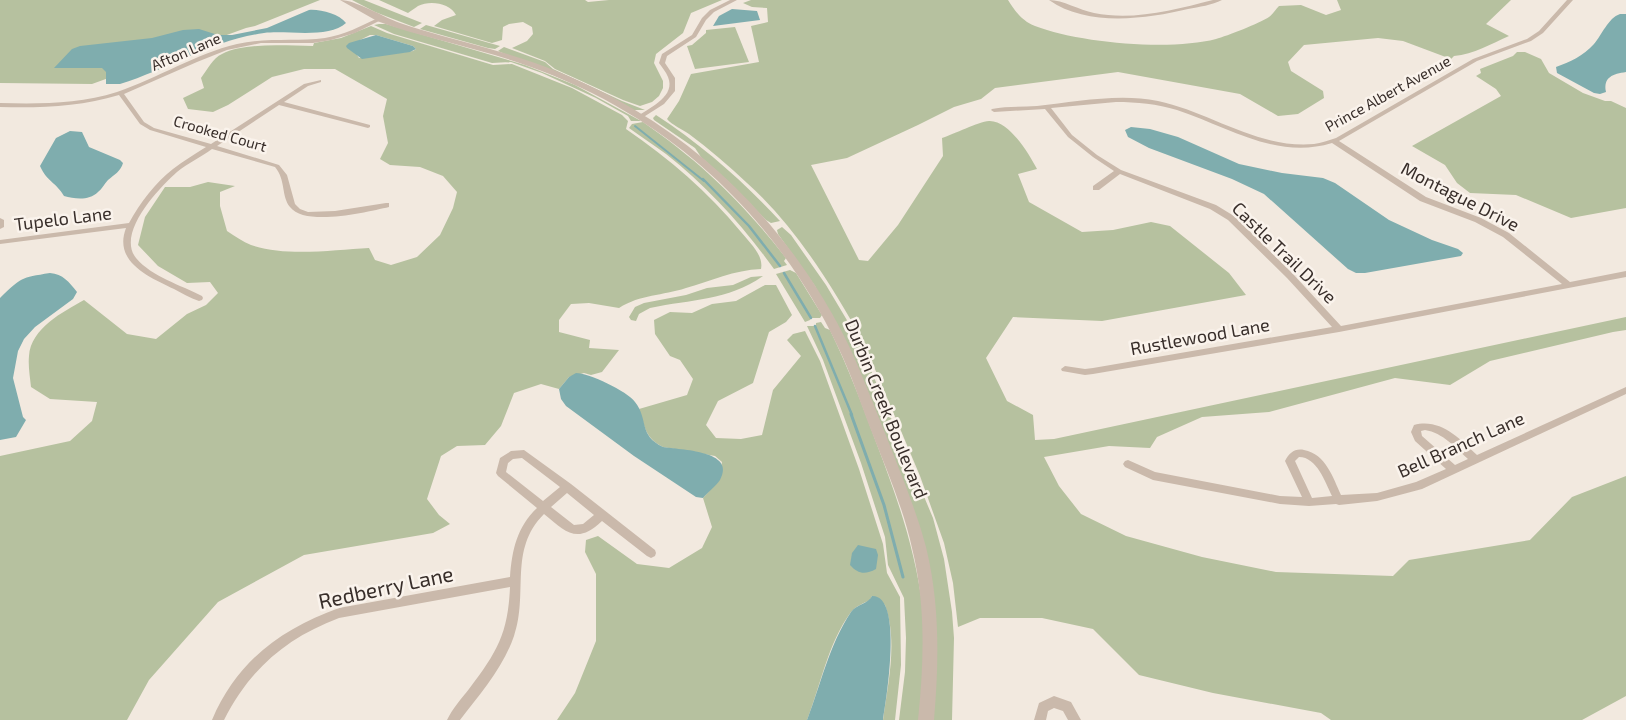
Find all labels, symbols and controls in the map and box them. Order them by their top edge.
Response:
street label: Afton Lane [148,28,223,74]
street label: Prince Albert Avenue [1322,51,1454,135]
street label: Crooked Court [172,111,269,155]
street label: Montague Drive [1398,157,1523,235]
street label: Castle Trail Drive [1228,197,1342,308]
street label: Tupelo Lane [13,201,113,235]
street label: Rustlewood Lane [1128,313,1271,359]
street label: Durbin Creek Boulevard [841,316,933,502]
street label: Bell Branch Lane [1394,406,1527,482]
street label: Redberry Lane [316,560,455,613]

